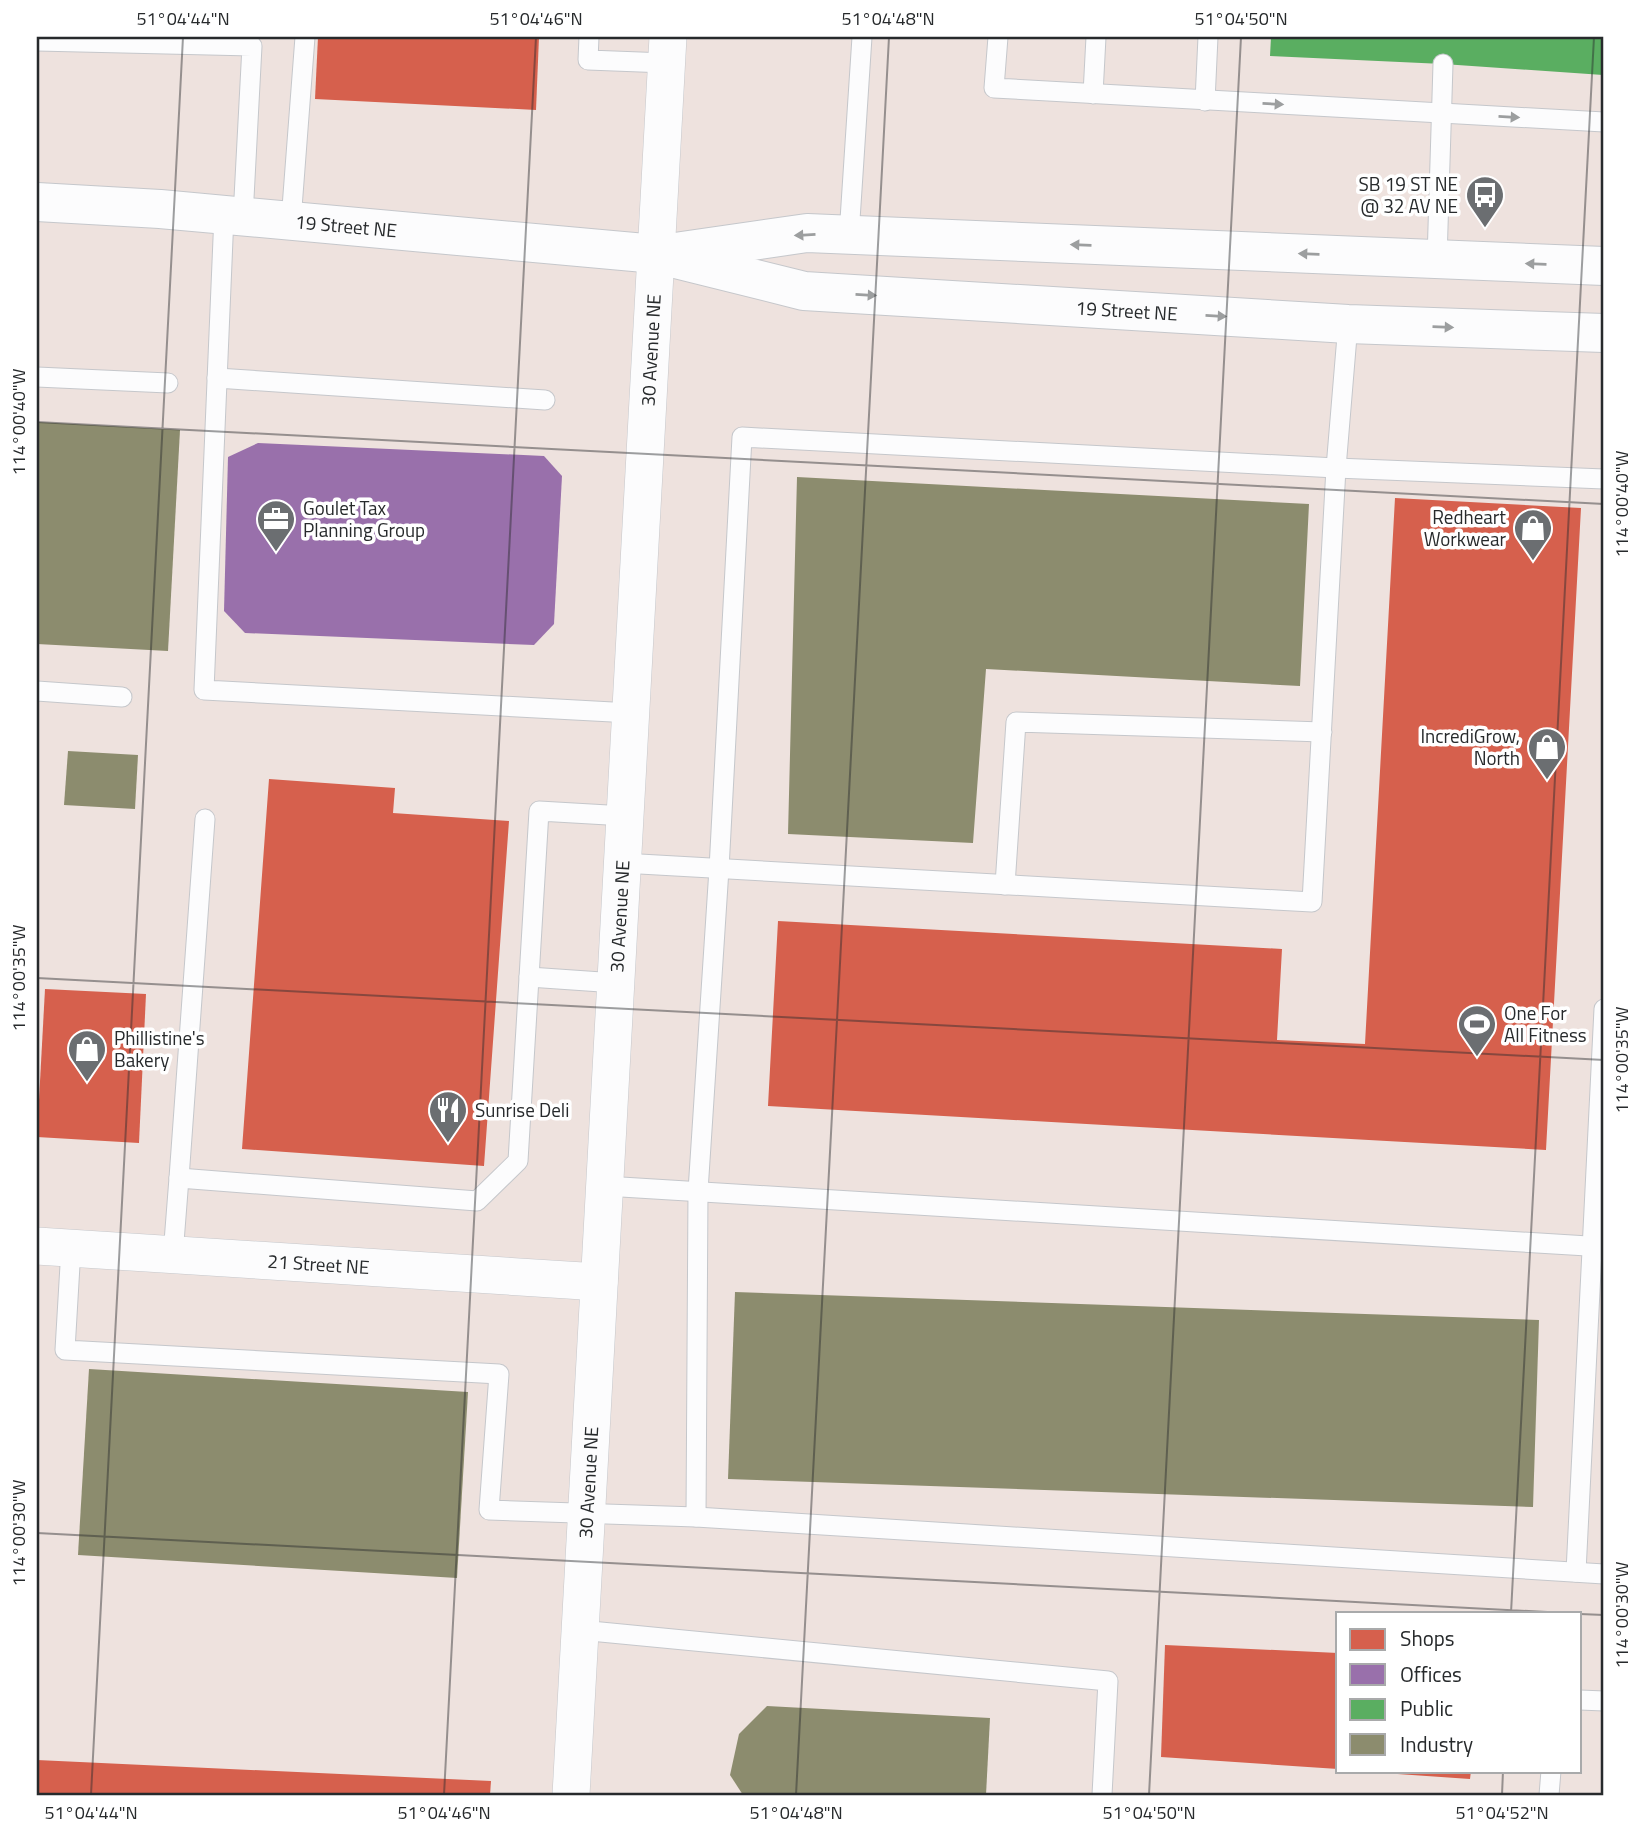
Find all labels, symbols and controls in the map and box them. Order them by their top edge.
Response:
text: 51°04'44"N [136,5,230,32]
text: 51°04'46"N [489,5,583,32]
text: 51°04'48"N [841,5,935,32]
text: 51°04'50"N [1194,5,1288,32]
one-way arrow [1262,99,1284,110]
one-way arrow [1499,112,1521,123]
place label: SB 19 ST NE @ 32 AV NE [1359,169,1458,220]
bus stop icon: SB 19 ST NE @ 32 AV NE [1464,174,1506,229]
street label: 19 Street NE [294,206,398,244]
one-way arrow [794,229,816,240]
one-way arrow [1070,239,1092,250]
one-way arrow [1297,249,1319,260]
one-way arrow [1525,258,1547,269]
one-way arrow [856,289,878,300]
street label: 30 Avenue NE [633,293,668,407]
street label: 19 Street NE [1075,293,1178,328]
one-way arrow [1205,311,1227,322]
one-way arrow [1432,322,1454,333]
text: 114°00'40"W [5,368,32,476]
text: 114°00'40"W [1608,450,1635,558]
place label: Goulet Tax Planning Group [303,493,425,544]
office icon: Goulet Tax Planning Group [255,498,297,553]
place label: Redheart Workwear [1424,502,1506,553]
shop icon: Redheart Workwear [1512,507,1554,562]
place label: IncrediGrow, North [1420,721,1520,772]
shop icon: IncrediGrow, North [1526,726,1568,781]
street label: 30 Avenue NE [601,859,637,973]
text: 114°00'35"W [5,924,32,1032]
place label: One For All Fitness [1504,998,1587,1049]
sports icon: One For All Fitness [1456,1003,1498,1058]
text: 114°00'35"W [1608,1006,1635,1114]
place label: Phillistine's Bakery [114,1023,205,1074]
shop icon: Phillistine's Bakery [66,1028,108,1083]
restaurant icon: Sunrise Deli [427,1089,469,1144]
place label: Sunrise Deli [475,1095,569,1124]
street label: 21 Street NE [267,1246,370,1281]
street label: 30 Avenue NE [570,1425,605,1539]
text: 114°00'30"W [5,1479,32,1587]
text: 114°00'30"W [1608,1561,1635,1669]
legend [1336,1612,1582,1772]
text: Shops [1400,1622,1455,1654]
text: Offices [1400,1658,1462,1690]
text: Public [1400,1692,1453,1724]
text: Industry [1400,1728,1473,1760]
text: 51°04'44"N [44,1799,138,1826]
text: 51°04'46"N [397,1799,491,1826]
text: 51°04'48"N [749,1799,843,1826]
text: 51°04'50"N [1102,1799,1196,1826]
text: 51°04'52"N [1455,1799,1549,1826]

